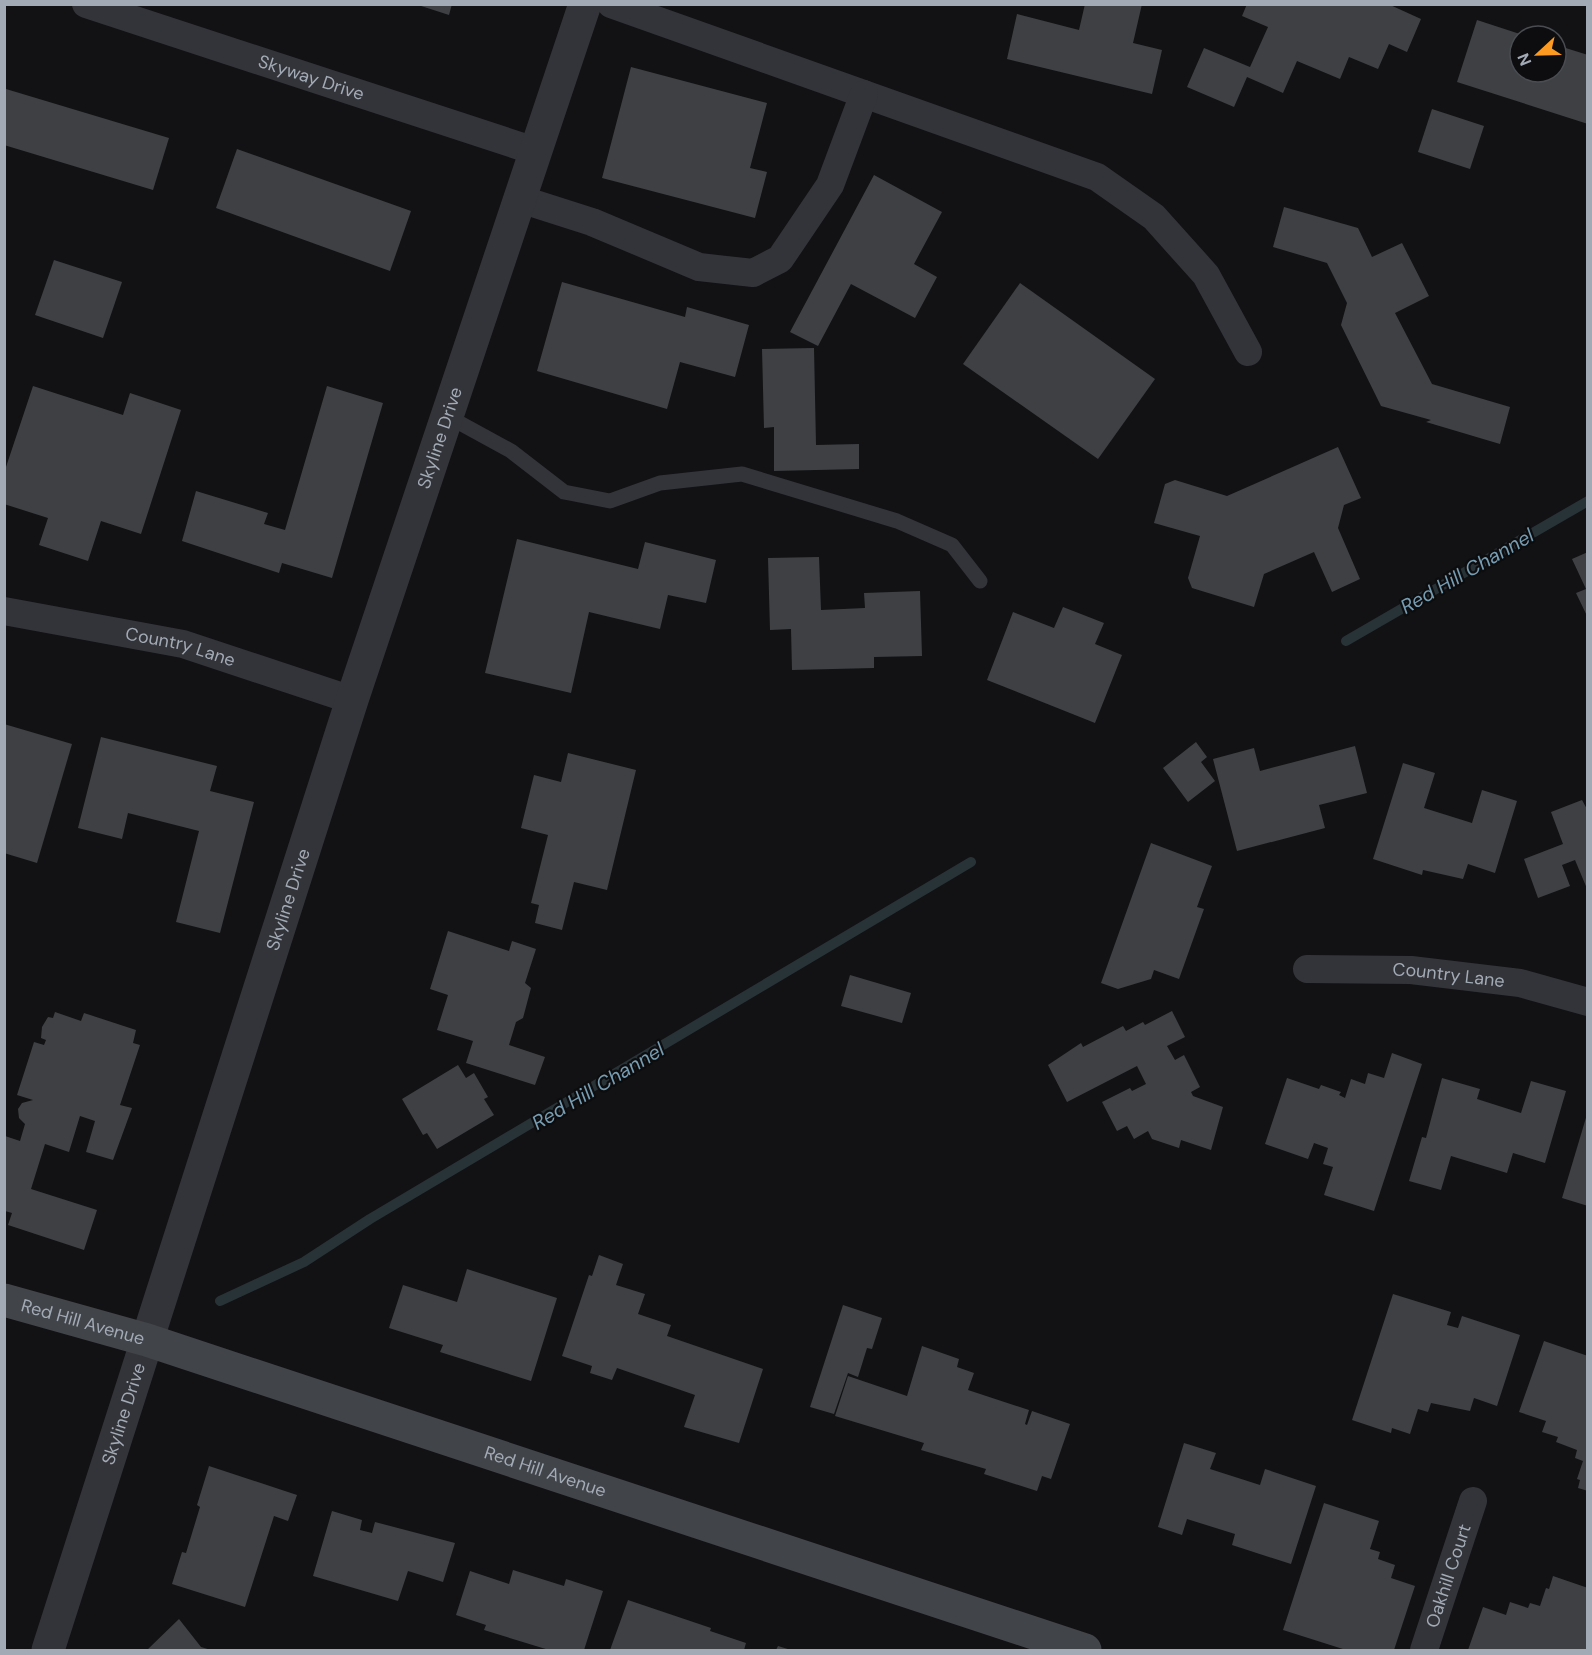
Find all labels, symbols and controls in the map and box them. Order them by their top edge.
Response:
north arrow [1508,24,1568,84]
street label: Skyway Drive [255,49,367,106]
text: N [1513,50,1536,69]
street label: Skyline Drive [412,384,468,492]
water label: Red Hill Channel [1396,522,1539,620]
street label: Country Lane [123,622,238,672]
street label: Skyline Drive [261,845,316,954]
street label: Country Lane [1393,958,1506,993]
water label: Red Hill Channel [527,1036,669,1136]
street label: Red Hill Avenue [19,1293,147,1351]
street label: Skyline Drive [96,1360,151,1468]
street label: Red Hill Avenue [481,1440,609,1503]
street label: Oakhill Court [1420,1521,1477,1631]

